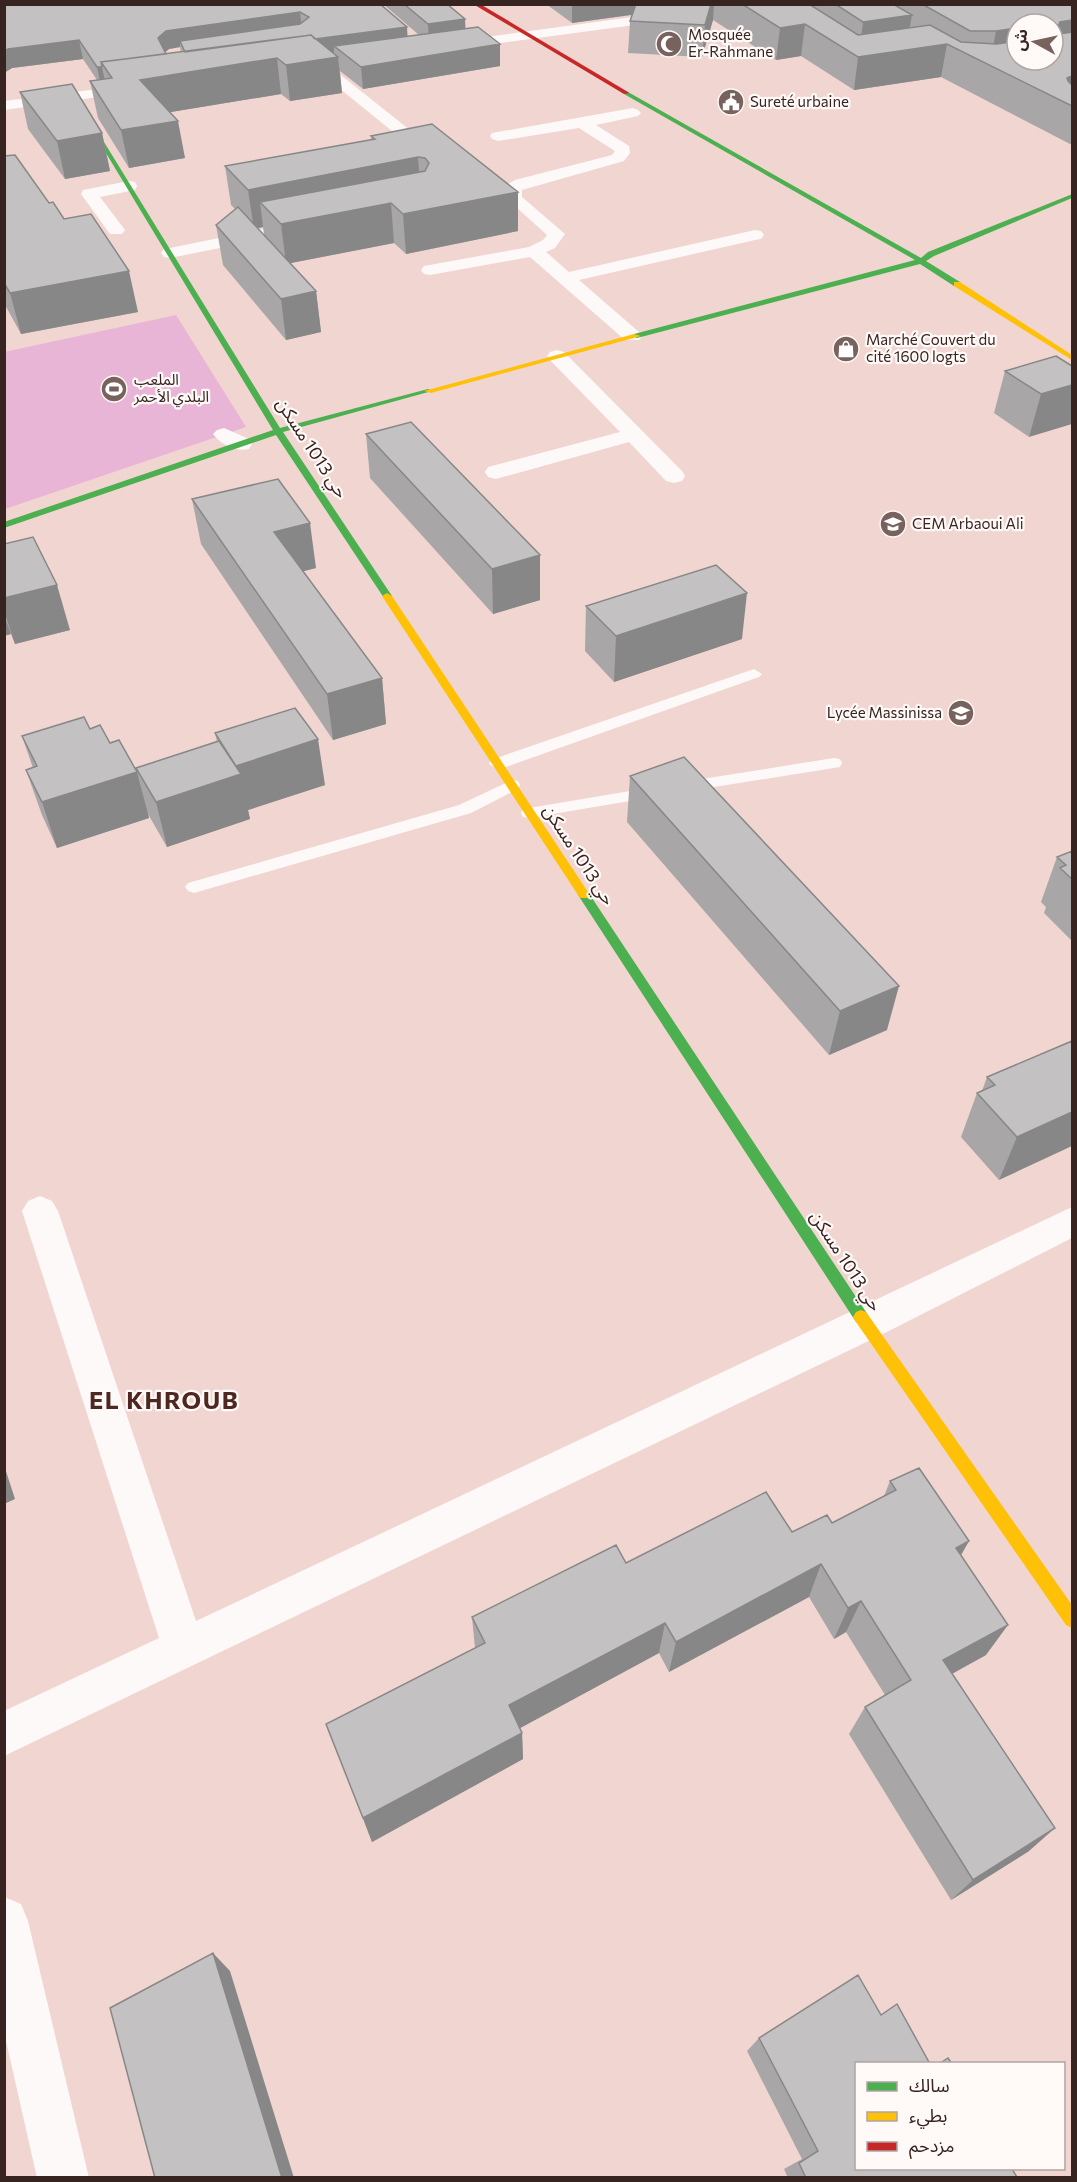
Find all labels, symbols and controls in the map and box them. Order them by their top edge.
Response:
north arrow [1005,12,1065,72]
place label: Mosquée Er-Rahmane [688,25,773,60]
text: ش [1009,28,1032,52]
mosque icon: Mosquée Er-Rahmane [654,29,684,59]
public building icon: Sureté urbaine [716,87,746,117]
place label: Sureté urbaine [750,92,849,110]
place label: Marché Couvert du cité 1600 logts [866,330,996,365]
shop icon: Marché Couvert du cité 1600 logts [831,334,861,364]
place label: الملعب البلدي الأحمر [133,370,209,408]
sports icon: الملعب البلدي الأحمر [99,374,129,404]
street label: حي 1013 مسكن [270,393,353,503]
school or university icon: CEM Arbaoui Ali [878,509,908,539]
place label: CEM Arbaoui Ali [912,514,1024,532]
school or university icon: Lycée Massinissa [946,698,976,728]
place label: Lycée Massinissa [827,703,942,721]
street label: حي 1013 مسكن [537,800,620,910]
street label: حي 1013 مسكن [804,1206,887,1316]
district label: EL KHROUB [89,1385,239,1414]
legend [855,2062,1065,2170]
text: سالك [909,2074,950,2096]
text: بطيء [909,2104,947,2129]
text: مزدحم [909,2134,954,2159]

